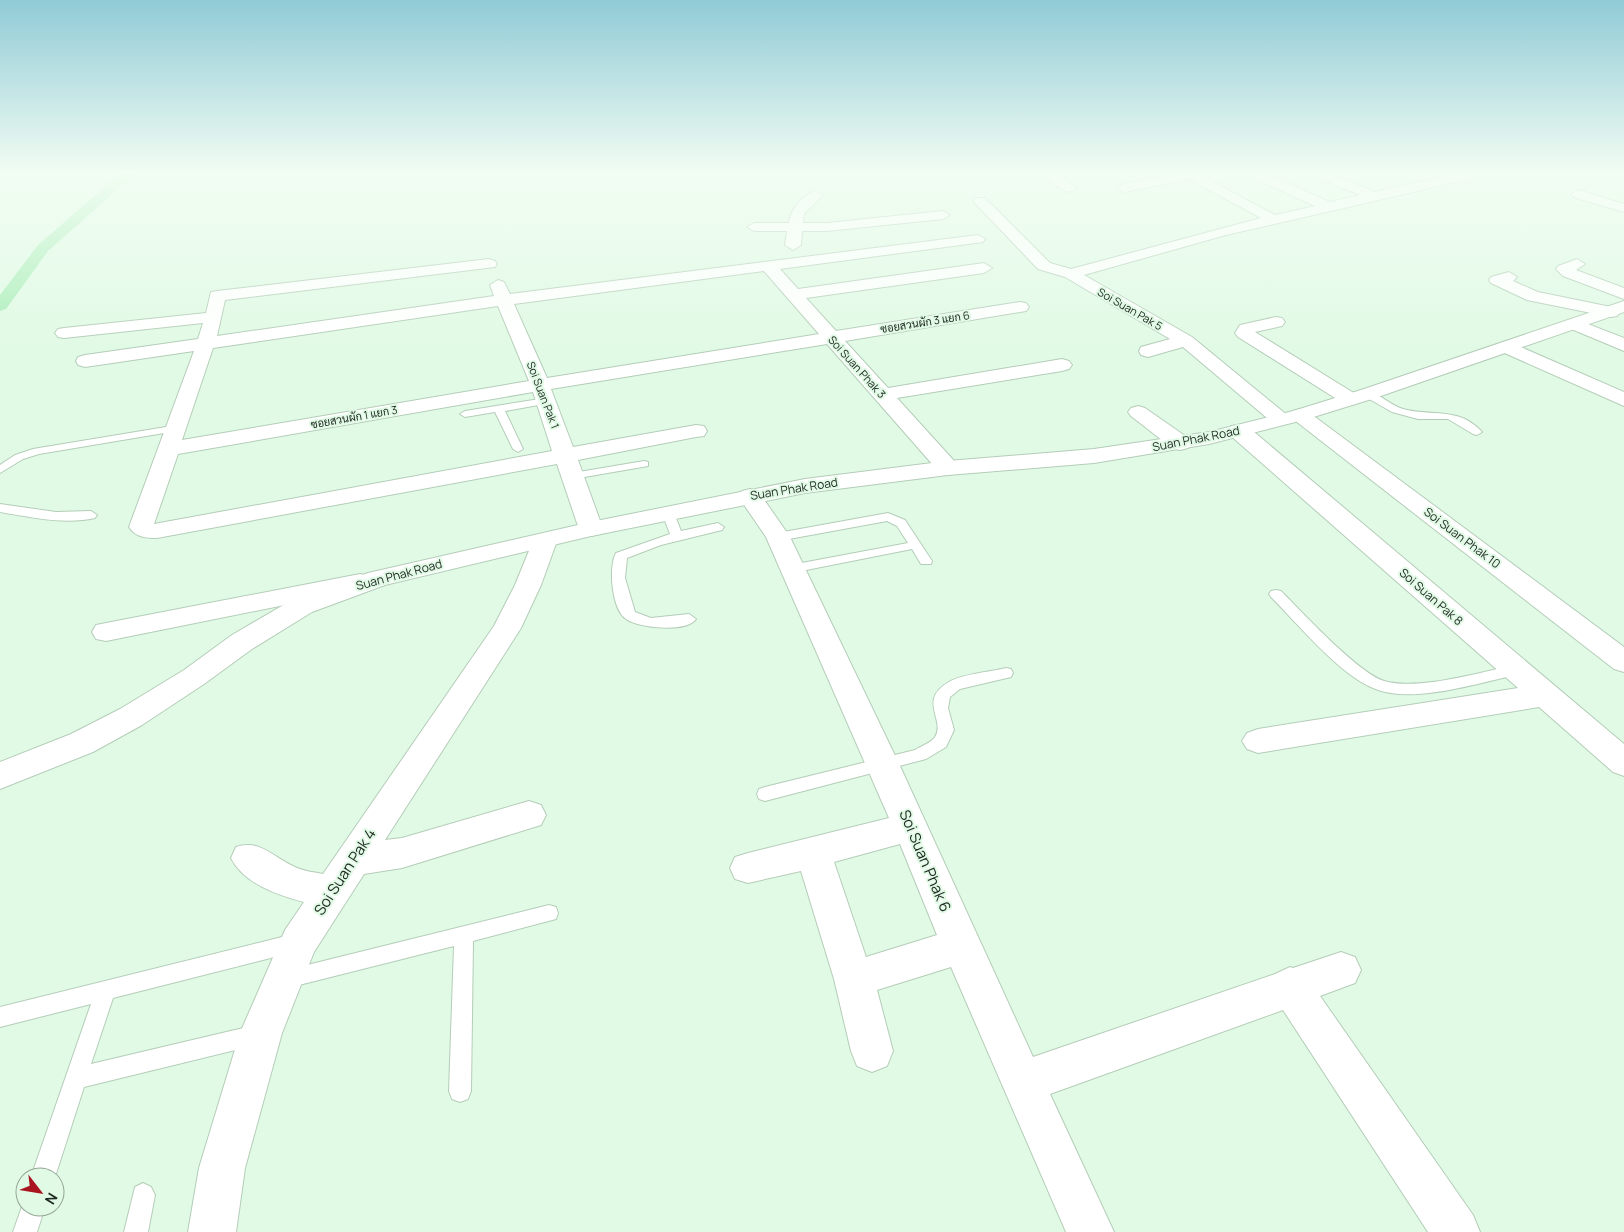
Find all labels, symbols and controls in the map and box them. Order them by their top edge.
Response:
street label: Soi Suan Pak 5 [1095,284,1165,333]
street label: ซอยสวนผัก 3 แยก 6 [879,307,971,336]
street label: Soi Suan Phak 3 [825,332,889,401]
street label: Soi Suan Pak 1 [524,359,563,430]
street label: ซอยสวนผัก 1 แยก 3 [309,402,398,432]
street label: Suan Phak Road [1151,422,1241,455]
street label: Suan Phak Road [749,473,839,504]
street label: Soi Suan Phak 10 [1421,503,1504,572]
street label: Suan Phak Road [354,555,444,594]
street label: Soi Suan Pak 8 [1396,564,1467,629]
street label: Soi Suan Phak 6 [894,806,956,915]
street label: Soi Suan Pak 4 [309,824,381,919]
north arrow [15,1167,65,1217]
text: N [41,1190,62,1208]

